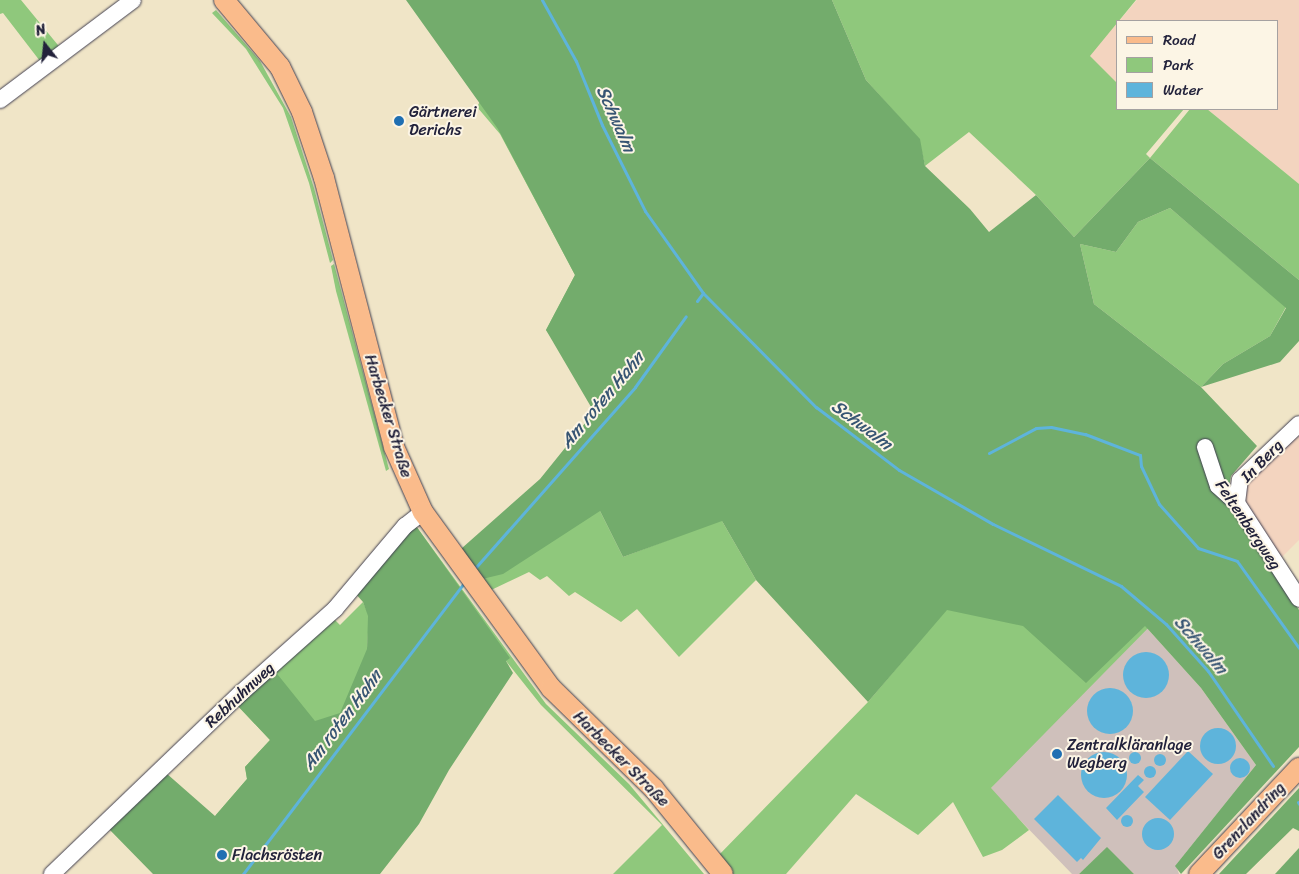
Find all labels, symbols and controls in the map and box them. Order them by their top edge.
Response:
text: N [33,17,49,43]
north arrow [20,20,70,70]
legend [1116,20,1279,110]
text: Road [1163,27,1195,53]
text: Park [1163,52,1194,78]
text: Water [1163,77,1203,103]
water label: Schwalm [592,83,640,155]
place label: Gärtnerei Derichs [409,102,477,140]
marker: Gärtnerei Derichs [393,115,405,127]
water label: Am roten Hahn [555,347,649,453]
street label: Harbecker Straße [360,352,416,480]
water label: Schwalm [827,395,897,455]
street label: In Berg [1237,436,1287,486]
street label: Feltenbergweg [1211,477,1285,573]
water label: Schwalm [1170,611,1232,679]
street label: Rebhuhnweg [201,658,279,732]
water label: Am roten Hahn [297,666,387,774]
street label: Harbecker Straße [569,707,673,811]
place label: Zentralkläranlage Wegberg [1067,735,1192,773]
marker: Zentralkläranlage Wegberg [1051,748,1063,760]
street label: Grenzlandring [1208,779,1290,863]
place label: Flachsrösten [232,845,322,865]
marker: Flachsrösten [216,849,228,861]

